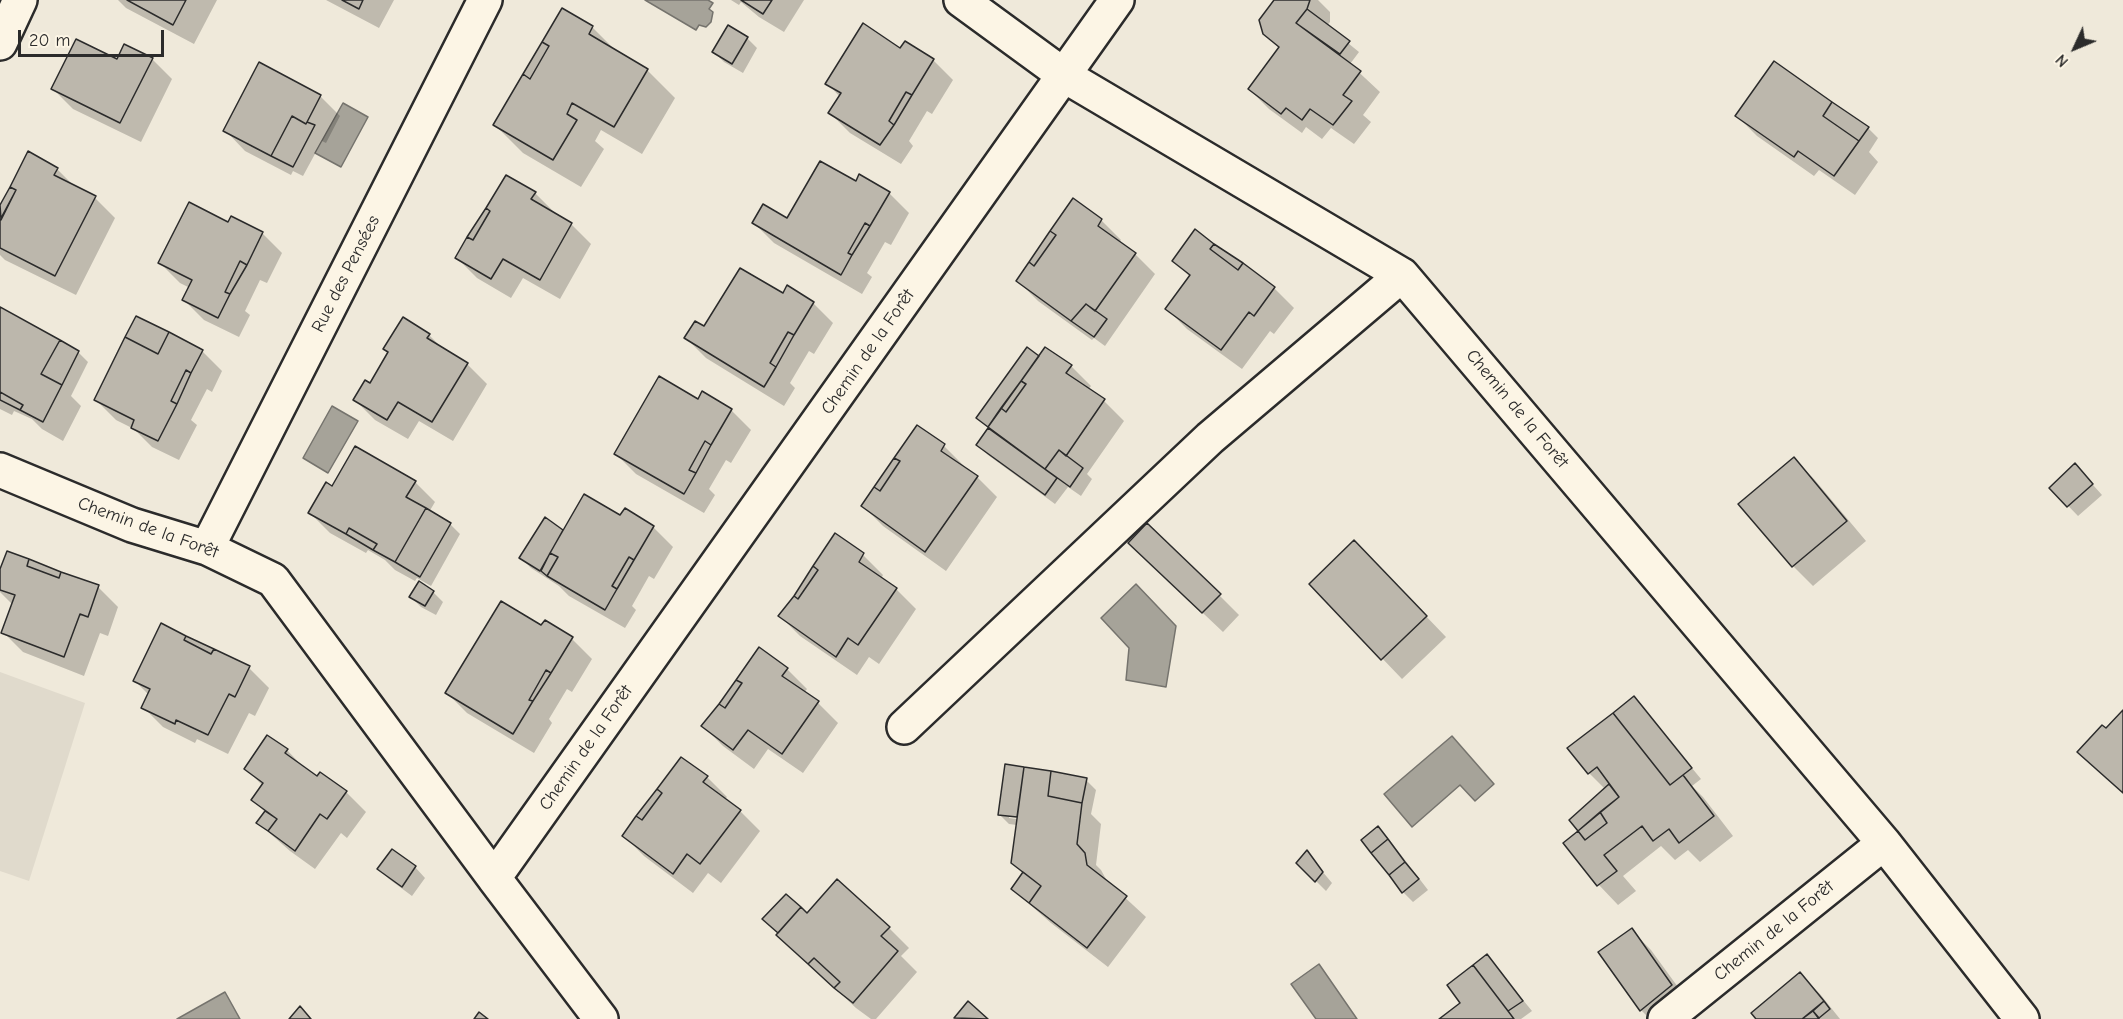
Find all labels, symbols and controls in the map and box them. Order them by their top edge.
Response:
scale bar [21,18,166,56]
north arrow [2045,18,2105,78]
text: 20 m [29,30,70,51]
text: N [2052,50,2072,71]
street label: Rue des Pensées [307,212,385,336]
street label: Chemin de la Forêt [817,285,919,419]
street label: Chemin de la Forêt [1461,345,1573,473]
street label: Chemin de la Forêt [75,493,221,563]
street label: Chemin de la Forêt [535,681,637,815]
street label: Chemin de la Forêt [1710,876,1838,986]

